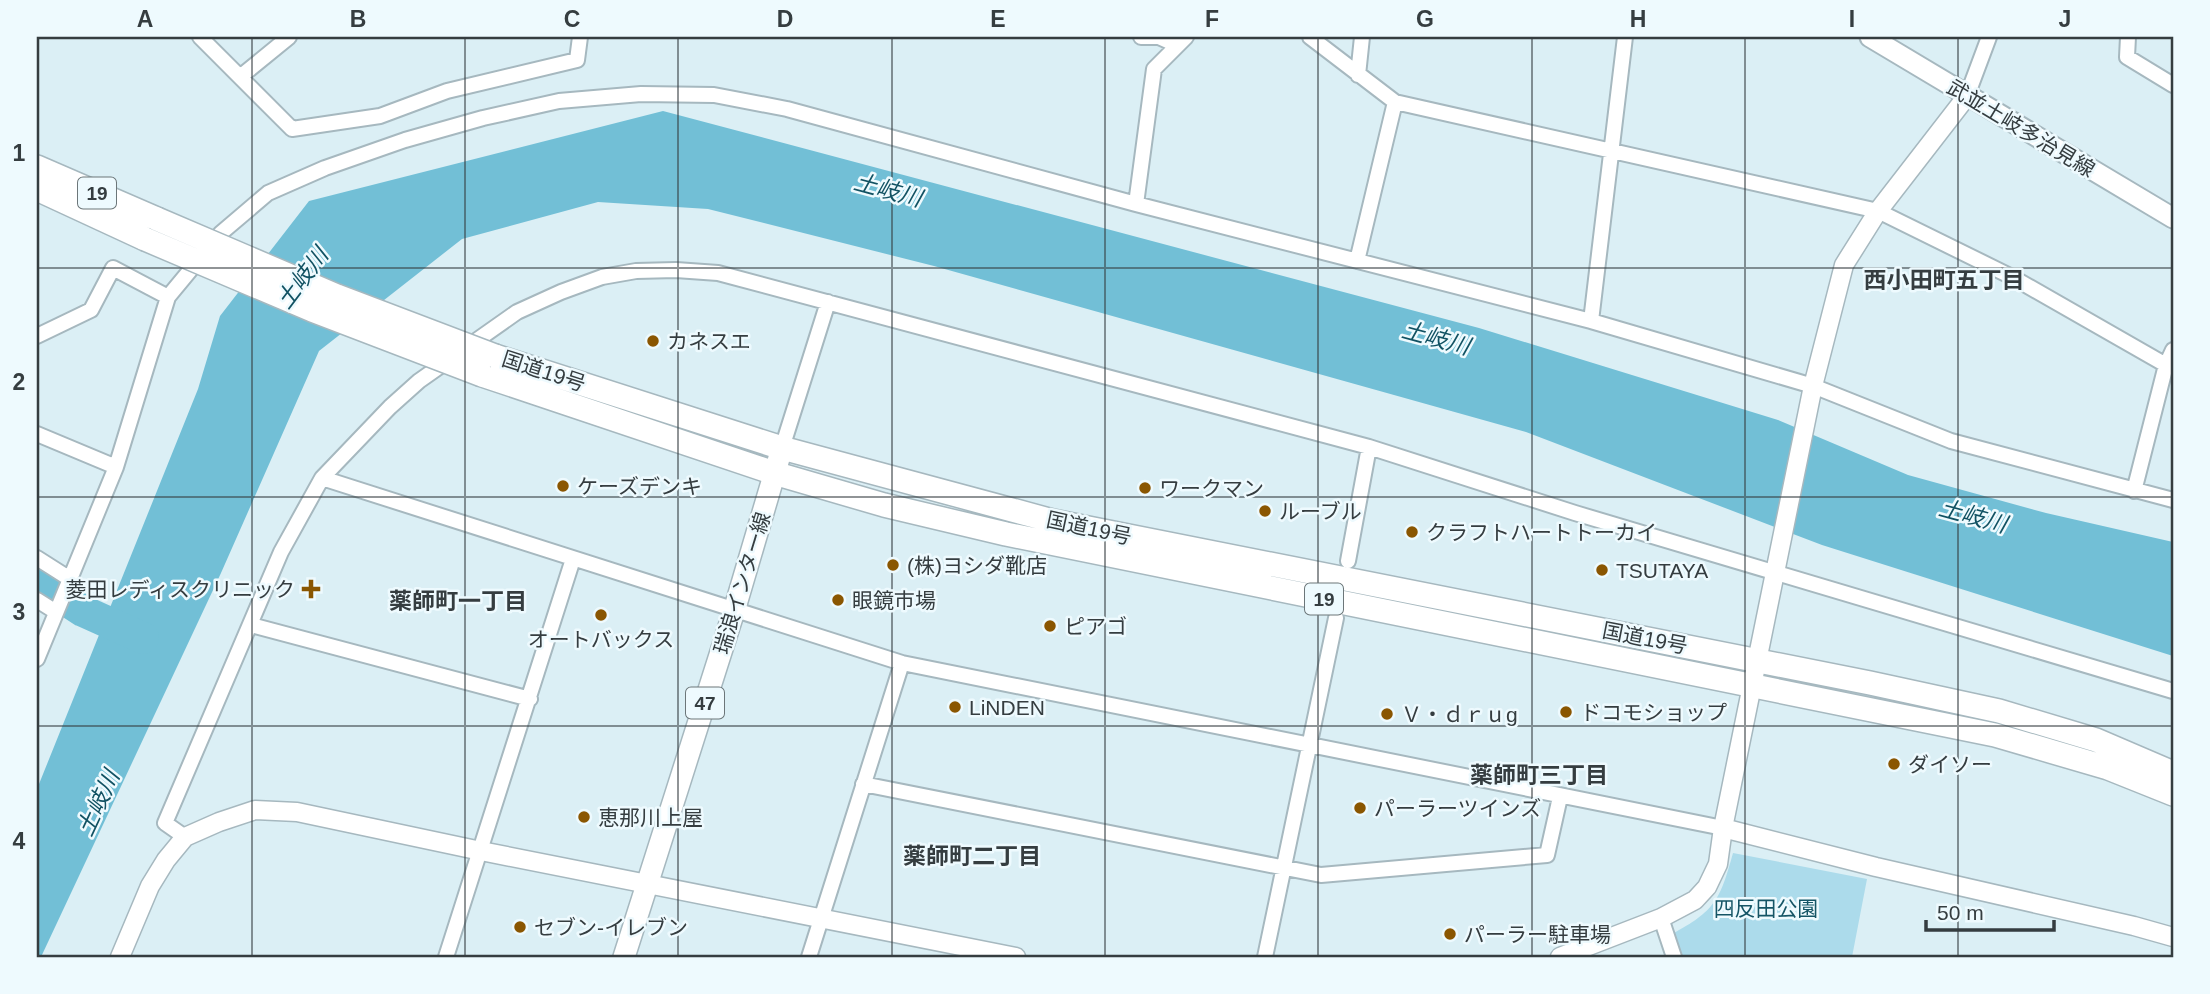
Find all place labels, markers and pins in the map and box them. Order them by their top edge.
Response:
place label: カネスエ [667,330,751,353]
marker: カネスエ [645,333,661,349]
place label: ケーズデンキ [577,475,702,498]
place label: ワークマン [1159,477,1264,500]
marker: ケーズデンキ [555,478,571,494]
marker: ワークマン [1137,480,1153,496]
place label: ルーブル [1279,500,1362,523]
marker: ルーブル [1257,503,1273,519]
place label: クラフトハートトーカイ [1426,521,1657,544]
marker: クラフトハートトーカイ [1404,524,1420,540]
place label: (株)ヨシダ靴店 [907,554,1047,577]
marker: (株)ヨシダ靴店 [885,557,901,573]
place label: TSUTAYA [1616,559,1708,582]
marker: TSUTAYA [1594,562,1610,578]
place label: 菱田レディスクリニック [65,578,295,601]
marker: 菱田レディスクリニック [301,579,321,599]
place label: 眼鏡市場 [852,589,936,612]
marker: 眼鏡市場 [830,592,846,608]
marker: オートバックス [593,607,609,623]
place label: ピアゴ [1064,615,1127,638]
marker: ピアゴ [1042,618,1058,634]
place label: オートバックス [528,628,674,651]
place label: LiNDEN [969,696,1045,719]
marker: LiNDEN [947,699,963,715]
place label: ドコモショップ [1580,701,1727,724]
place label: Ｖ・ｄｒｕg [1401,703,1518,726]
marker: ドコモショップ [1558,704,1574,720]
marker: Ｖ・ｄｒｕg [1379,706,1395,722]
place label: ダイソー [1908,753,1992,776]
marker: ダイソー [1886,756,1902,772]
place label: パーラーツインズ [1374,797,1541,820]
marker: パーラーツインズ [1352,800,1368,816]
place label: 恵那川上屋 [598,806,703,829]
marker: 恵那川上屋 [576,809,592,825]
place label: セブン-イレブン [534,916,688,939]
marker: セブン-イレブン [512,919,528,935]
place label: パーラー駐車場 [1464,923,1611,946]
marker: パーラー駐車場 [1442,926,1458,942]

